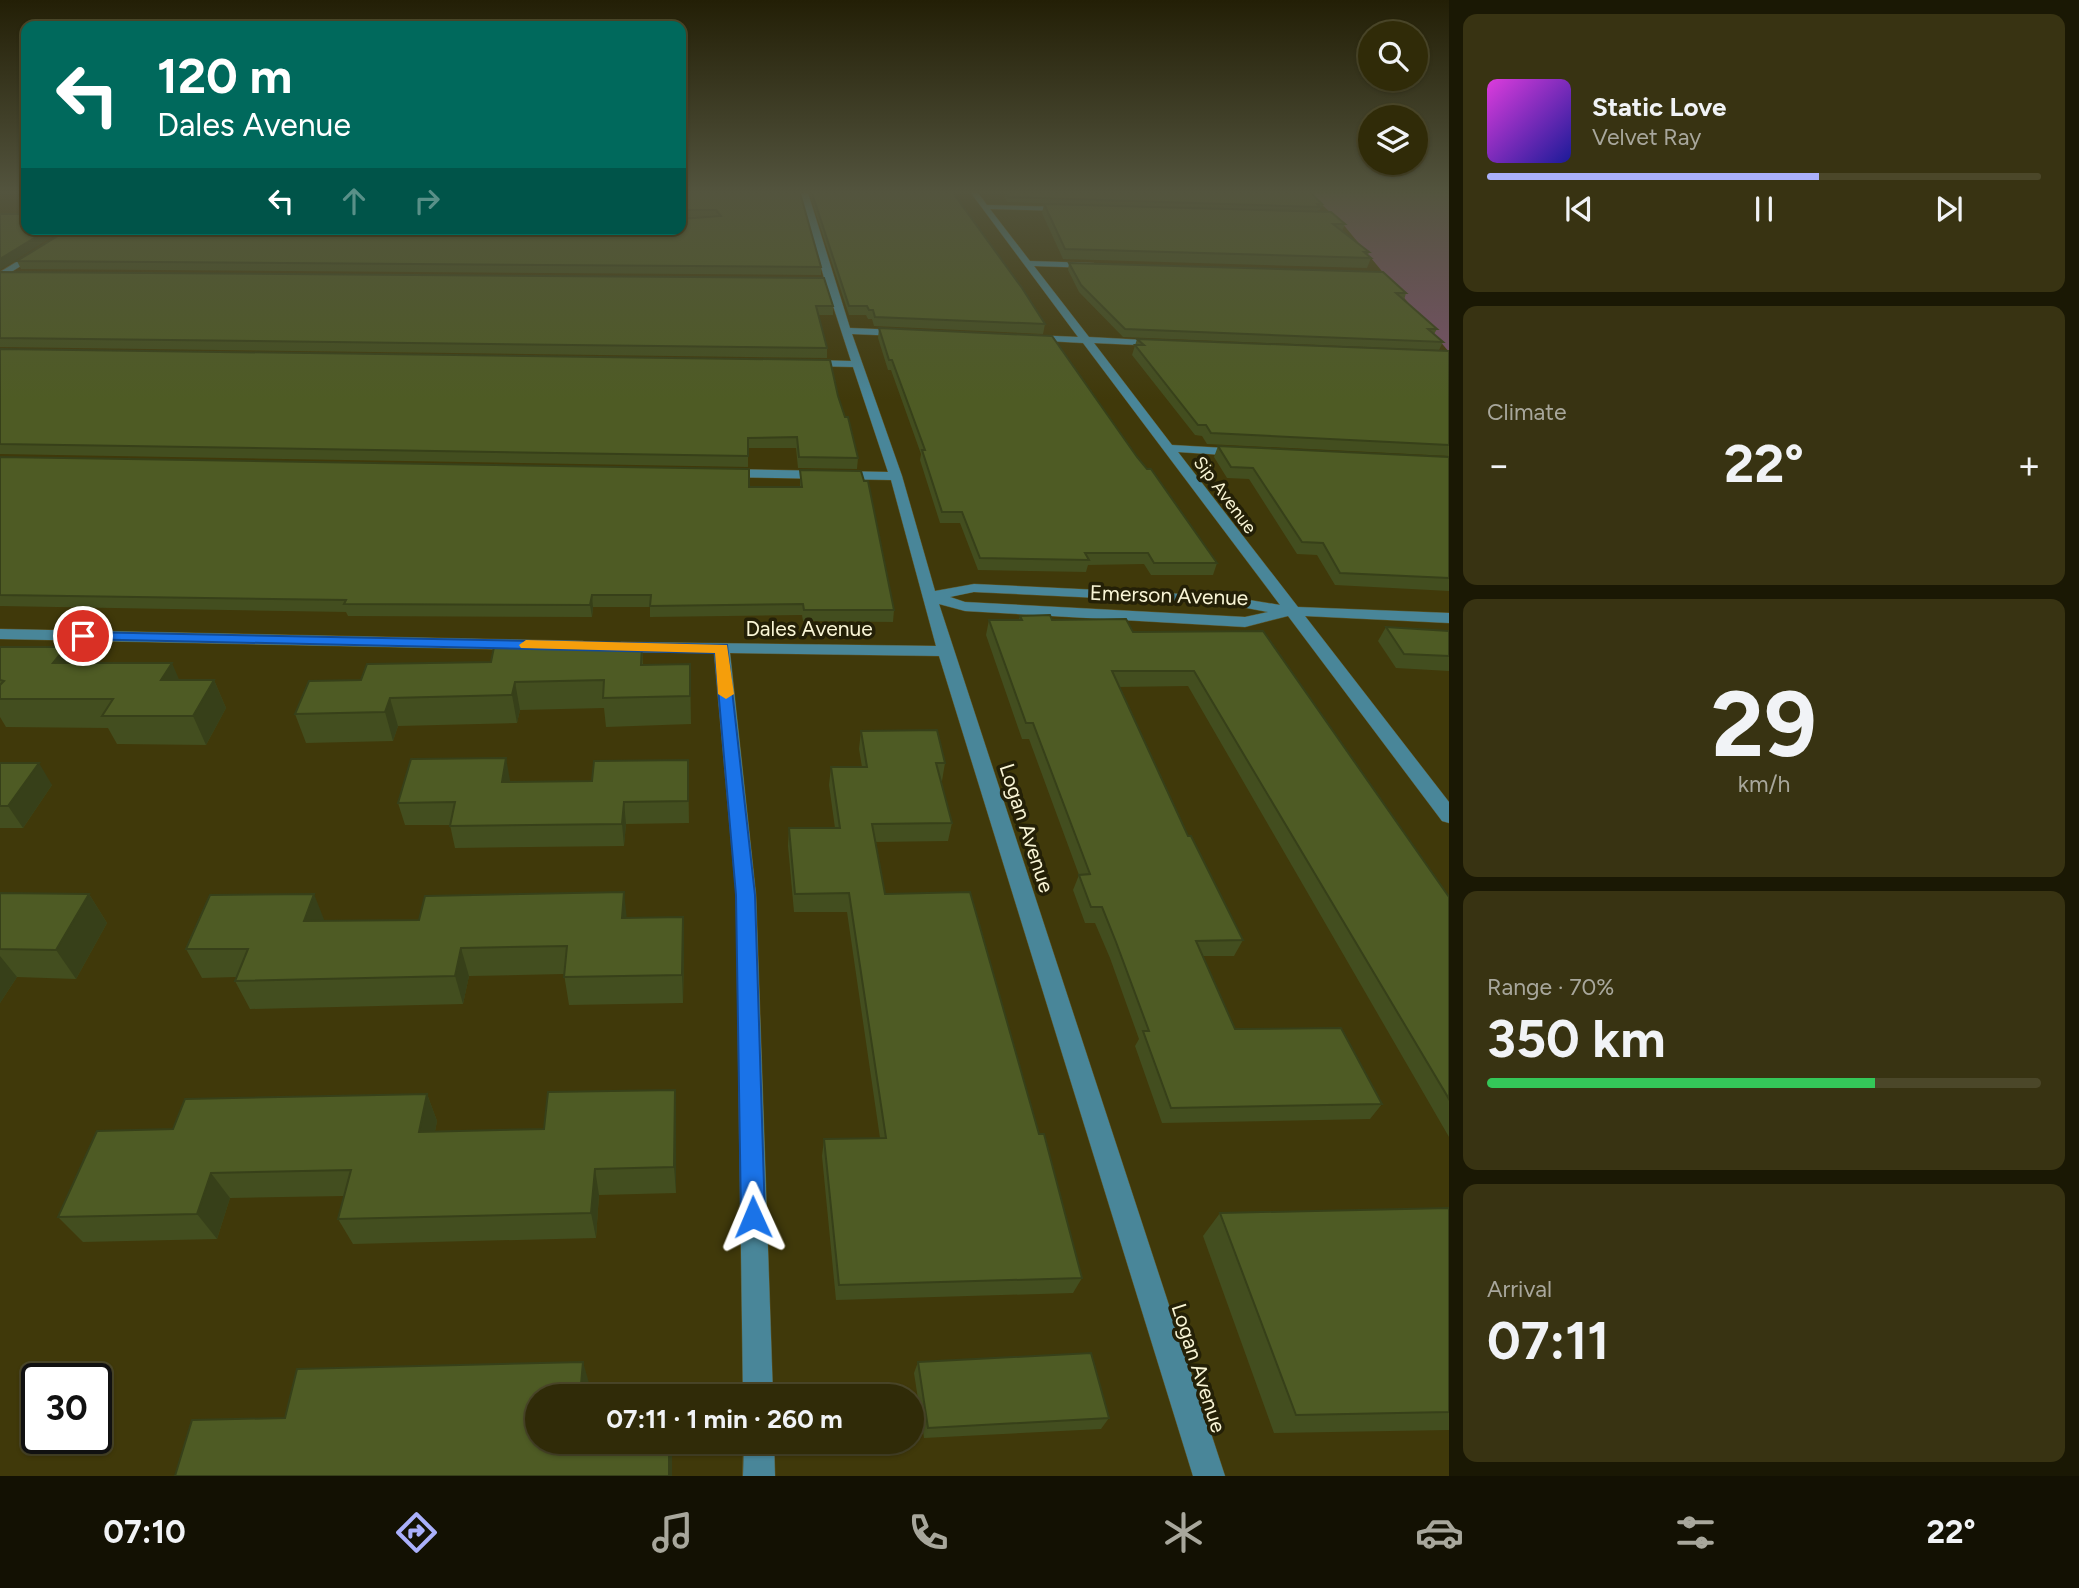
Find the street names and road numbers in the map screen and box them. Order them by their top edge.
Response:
street label: Sip Avenue [1189,452,1261,538]
street label: Emerson Avenue [1089,580,1249,610]
street label: Dales Avenue [745,616,873,641]
street label: Logan Avenue [994,760,1060,896]
street label: Logan Avenue [1166,1300,1232,1436]

